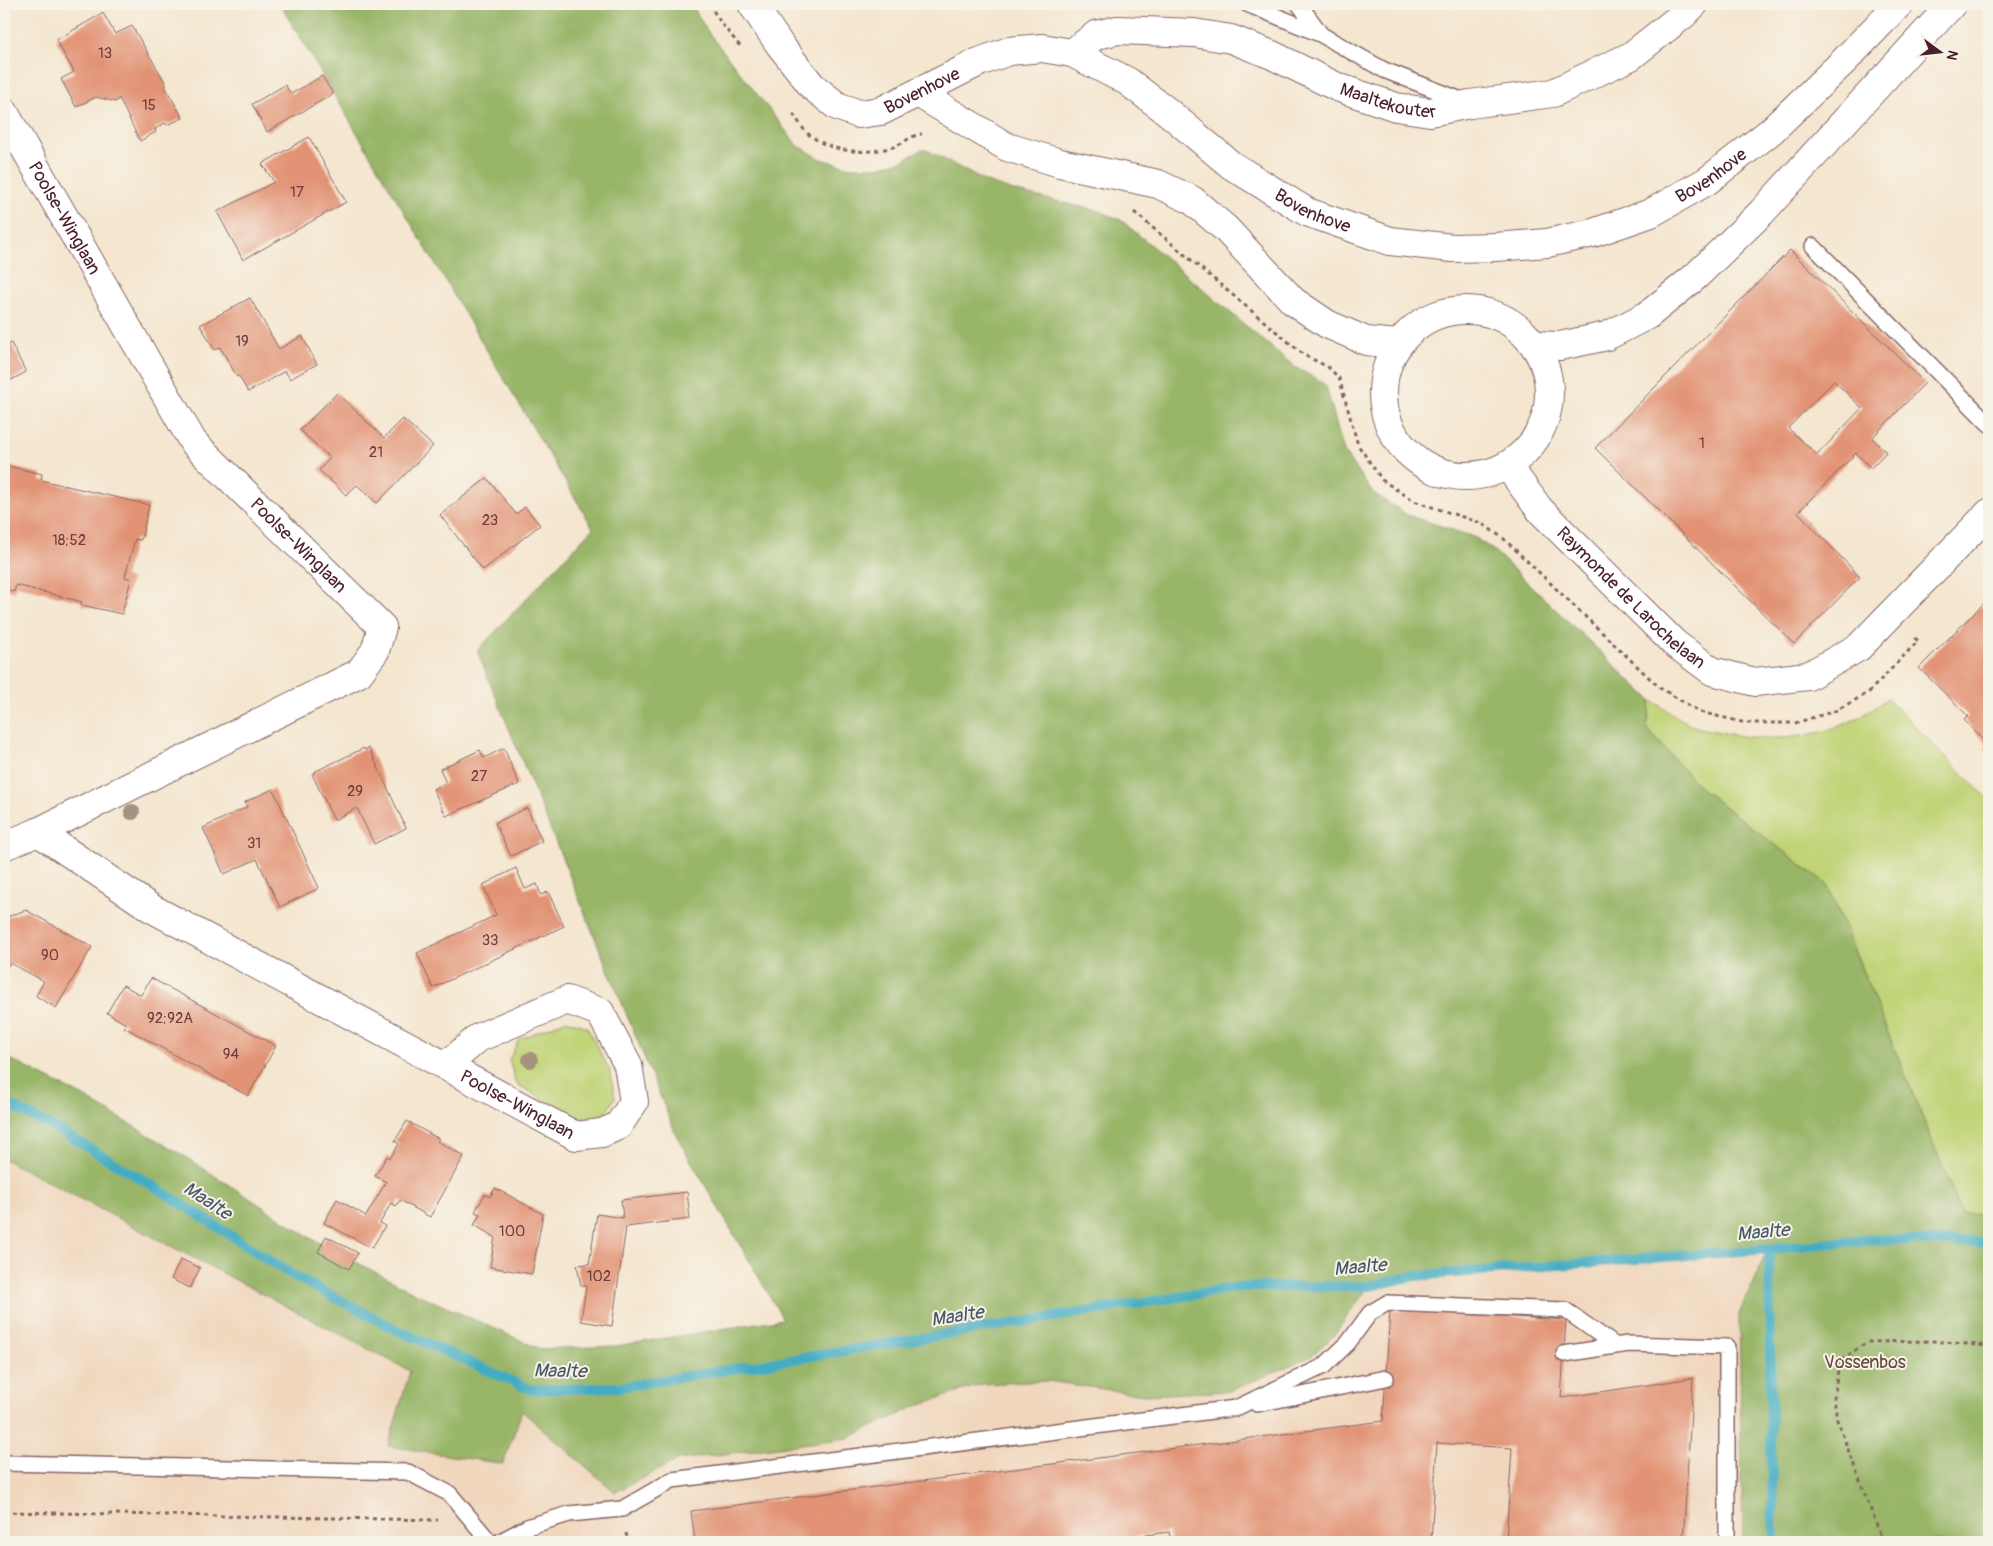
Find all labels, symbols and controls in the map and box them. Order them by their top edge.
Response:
north arrow [1916,28,1966,78]
house number: 13 [98,44,112,63]
text: N [1943,48,1962,62]
street label: Bovenhove [880,62,964,120]
street label: Maaltekouter [1337,78,1439,124]
house number: 15 [142,96,156,115]
street label: Bovenhove [1672,143,1752,209]
street label: Poolse-Winglaan [23,157,106,279]
house number: 17 [290,183,304,202]
street label: Bovenhove [1270,184,1354,238]
house number: 19 [235,332,249,351]
house number: 1 [1699,434,1705,453]
house number: 21 [369,443,383,462]
street label: Poolse-Winglaan [245,493,351,598]
house number: 23 [482,511,498,530]
street label: Raymonde de Larochelaan [1551,522,1710,674]
house number: 18;52 [52,531,86,550]
house number: 27 [471,767,487,786]
house number: 29 [347,782,363,801]
house number: 31 [247,834,261,853]
house number: 33 [482,931,498,950]
house number: 90 [41,946,59,965]
house number: 92;92A [147,1009,193,1028]
house number: 94 [223,1045,240,1064]
street label: Poolse-Winglaan [456,1065,578,1145]
water label: Maalte [179,1176,238,1226]
water label: Maalte [1736,1218,1792,1246]
house number: 100 [499,1222,525,1241]
water label: Maalte [1333,1253,1389,1281]
house number: 102 [587,1267,611,1286]
water label: Maalte [929,1300,987,1332]
park label: Vossenbos [1824,1351,1906,1374]
water label: Maalte [533,1359,588,1383]

